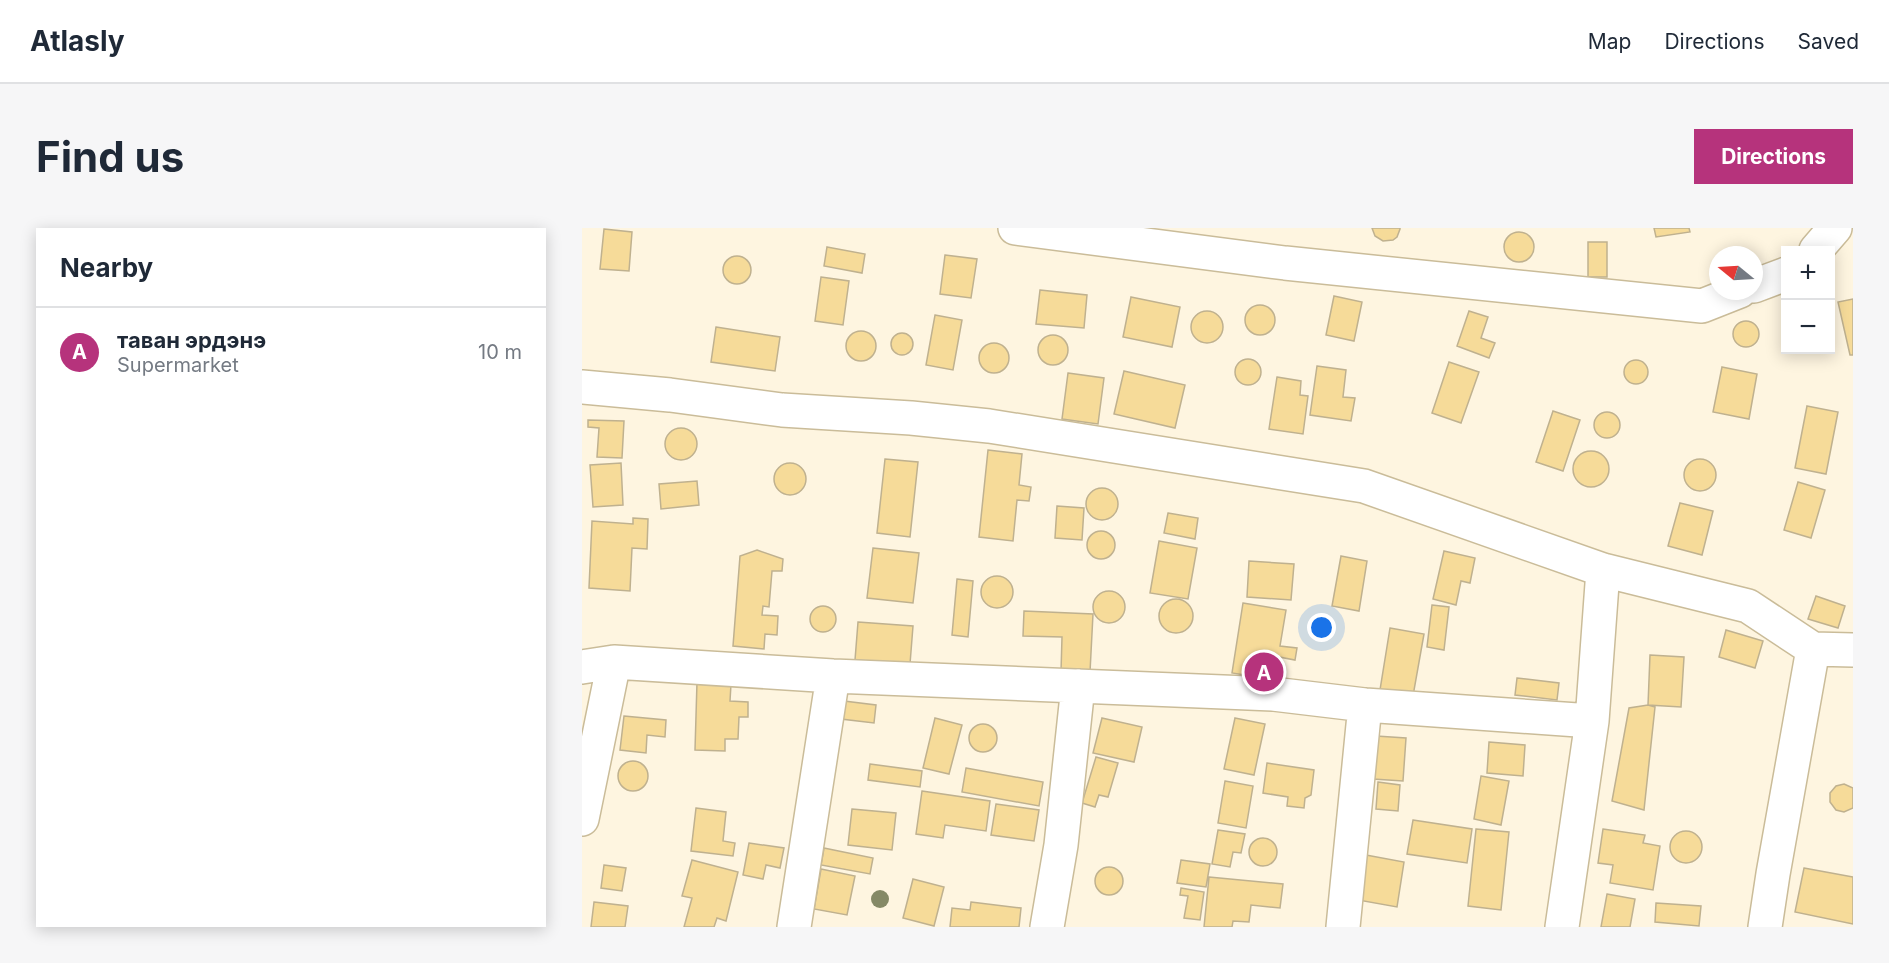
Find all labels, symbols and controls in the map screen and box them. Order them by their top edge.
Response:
text: Atlasly [30,24,125,58]
text: Map [1588,29,1631,54]
text: Directions [1664,29,1765,54]
text: Saved [1798,29,1859,54]
button: Directions [1694,129,1853,184]
text: Find us [36,131,184,182]
north arrow [1709,246,1763,300]
map controls [1781,246,1835,354]
button: + [1781,246,1835,300]
text: Nearby [60,252,153,283]
button: − [1781,300,1835,354]
text: таван эрдэнэ [117,327,266,353]
text: A [72,340,87,364]
text: 10 m [478,340,522,364]
text: Supermarket [117,353,239,377]
your location [1307,613,1336,642]
pin: A [1244,650,1284,694]

